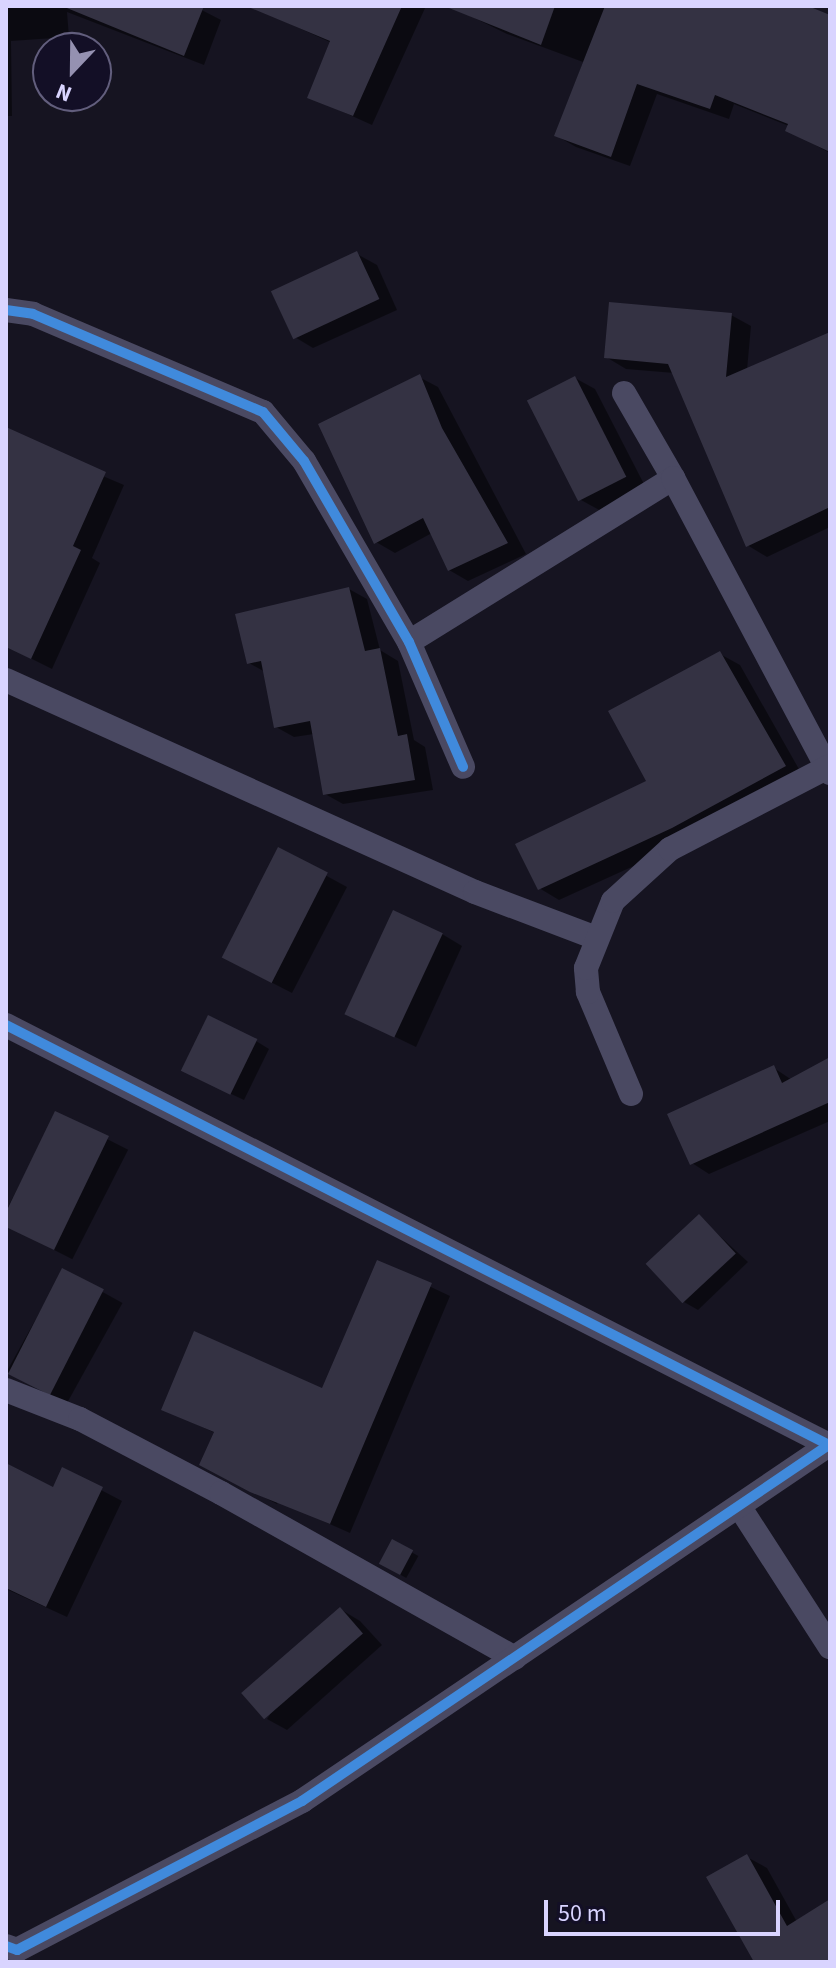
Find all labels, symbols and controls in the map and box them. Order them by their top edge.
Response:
north arrow [32,32,112,112]
text: N [51,75,77,110]
scale bar [548,1884,784,1934]
text: 50 m [558,1896,607,1931]

